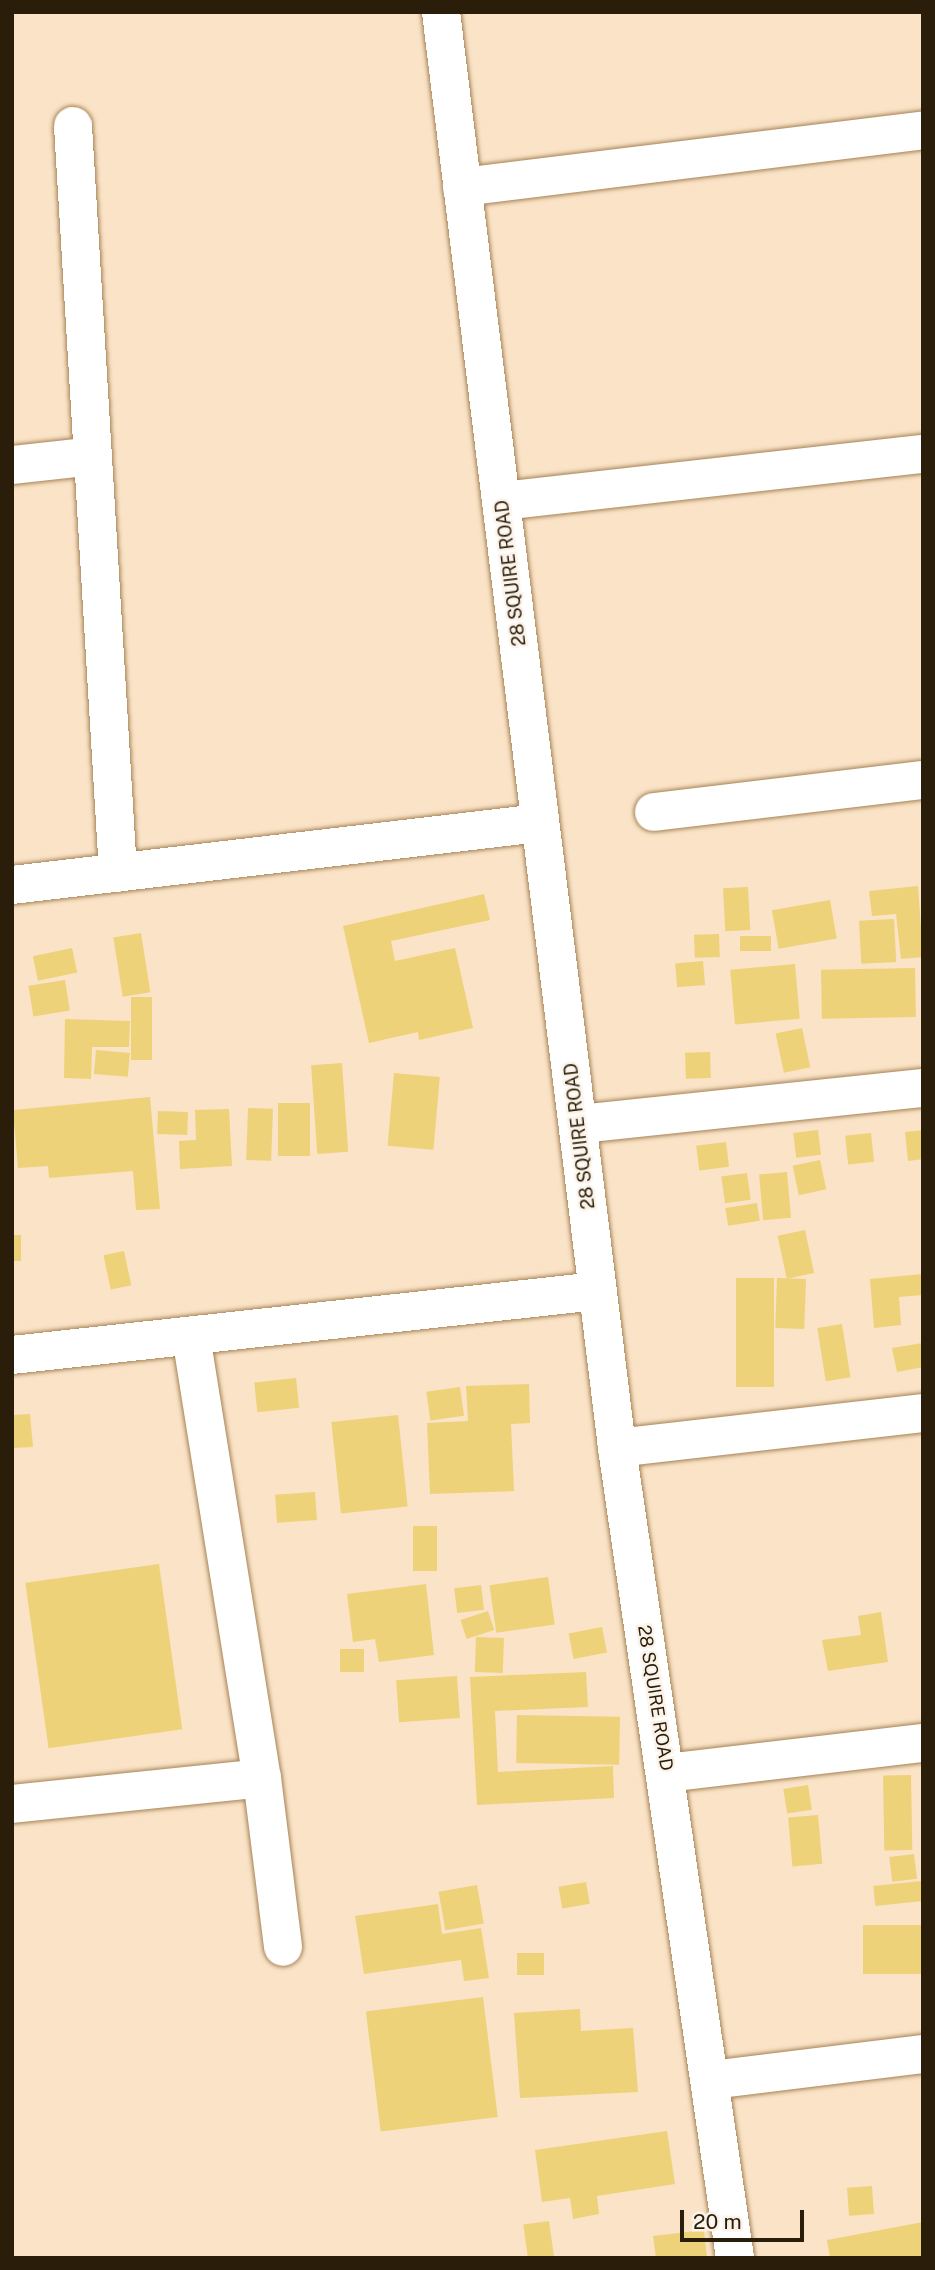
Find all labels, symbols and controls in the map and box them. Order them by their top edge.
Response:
street label: 28 SQUIRE ROAD [491,499,531,647]
street label: 28 SQUIRE ROAD [560,1062,600,1210]
street label: 28 SQUIRE ROAD [633,1624,677,1772]
scale bar [683,2196,807,2240]
text: 20 m [693,2209,742,2234]

